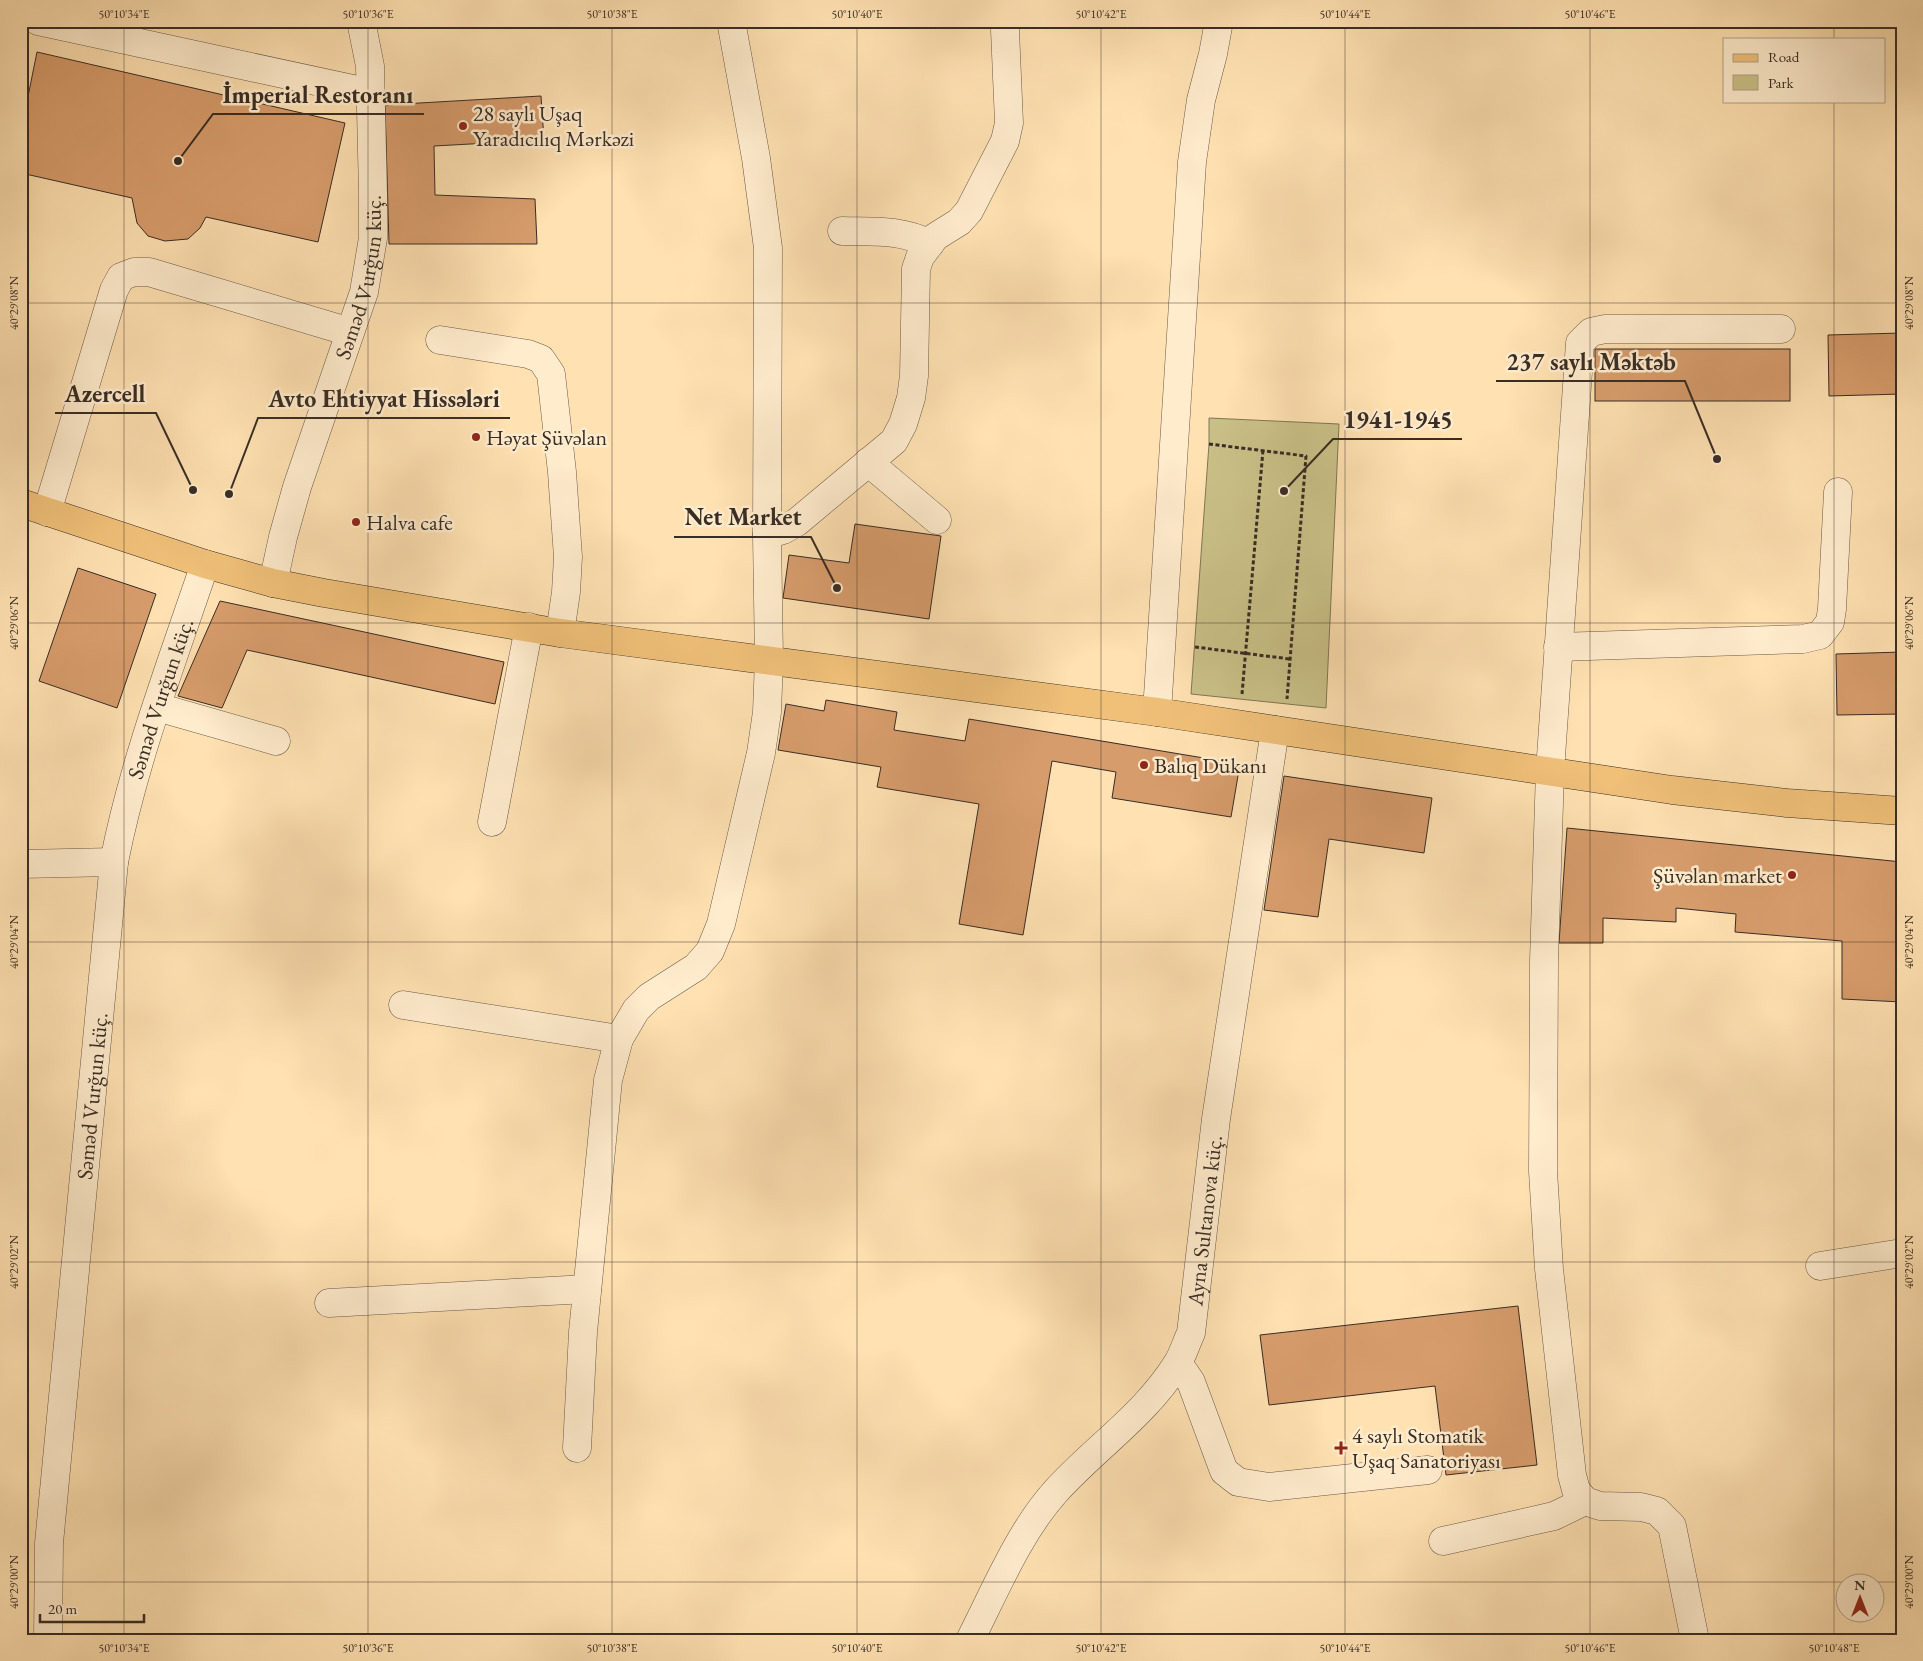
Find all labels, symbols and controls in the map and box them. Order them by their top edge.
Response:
text: 50°10'34"E [98,6,150,22]
text: 50°10'36"E [342,6,394,22]
text: 50°10'38"E [586,6,638,22]
text: 50°10'40"E [831,6,883,22]
text: 50°10'42"E [1075,6,1127,22]
text: 50°10'44"E [1319,6,1371,22]
text: 50°10'46"E [1564,6,1616,22]
legend [1723,38,1886,102]
text: Road [1768,47,1800,66]
text: Park [1768,73,1795,92]
callout: İmperial Restoranı [213,75,424,114]
text: İmperial Restoranı [223,79,413,110]
place label: 28 saylı Uşaq Yaradıcılıq Mərkəzi [473,99,634,153]
marker: 28 saylı Uşaq Yaradıcılıq Mərkəzi [457,120,469,132]
street label: Səməd Vurğun küç. [328,195,388,363]
text: 40°29'08"N [6,276,22,330]
text: 40°29'08"N [1901,276,1917,330]
callout: 237 saylı Məktəb [1496,342,1685,381]
text: 237 saylı Məktəb [1506,346,1676,378]
callout: Azercell [55,374,156,413]
text: Azercell [64,378,146,409]
callout: Avto Ehtiyyat Hissələri [258,379,510,418]
text: Avto Ehtiyyat Hissələri [267,383,500,415]
callout: 1941-1945 [1333,400,1462,439]
text: 1941-1945 [1343,404,1453,435]
place label: Həyat Şüvəlan [486,423,607,452]
marker: Həyat Şüvəlan [470,431,482,443]
callout: Net Market [674,498,811,537]
text: Net Market [684,501,802,532]
place label: Halva cafe [366,508,453,537]
marker: Halva cafe [350,516,362,528]
text: 40°29'06"N [6,596,22,650]
text: 40°29'06"N [1901,596,1917,650]
street label: Səməd Vurğun küç. [120,614,200,782]
place label: Balıq Dükanı [1154,751,1267,780]
marker: Balıq Dükanı [1138,759,1150,771]
place label: Şüvəlan market [1653,861,1782,890]
marker: Şüvəlan market [1786,869,1798,881]
text: 40°29'04"N [6,915,22,969]
text: 40°29'04"N [1901,915,1917,969]
street label: Səməd Vurğun küç. [69,1011,114,1181]
street label: Ayna Sultanova küç. [1180,1133,1229,1308]
text: 40°29'02"N [6,1235,22,1289]
text: 40°29'02"N [1901,1235,1917,1289]
place label: 4 saylı Stomatik Uşaq Sanatoriyası [1352,1421,1501,1475]
marker: 4 saylı Stomatik Uşaq Sanatoriyası [1334,1441,1348,1455]
text: 40°29'00"N [6,1555,22,1609]
text: 40°29'00"N [1901,1555,1917,1609]
north arrow [1836,1574,1886,1624]
text: N [1854,1576,1866,1594]
scale bar [40,1591,144,1623]
text: 20 m [48,1599,77,1618]
text: 50°10'34"E [98,1640,150,1656]
text: 50°10'36"E [342,1640,394,1656]
text: 50°10'38"E [586,1640,638,1656]
text: 50°10'40"E [831,1640,883,1656]
text: 50°10'42"E [1075,1640,1127,1656]
text: 50°10'44"E [1319,1640,1371,1656]
text: 50°10'46"E [1564,1640,1616,1656]
text: 50°10'48"E [1808,1640,1860,1656]

